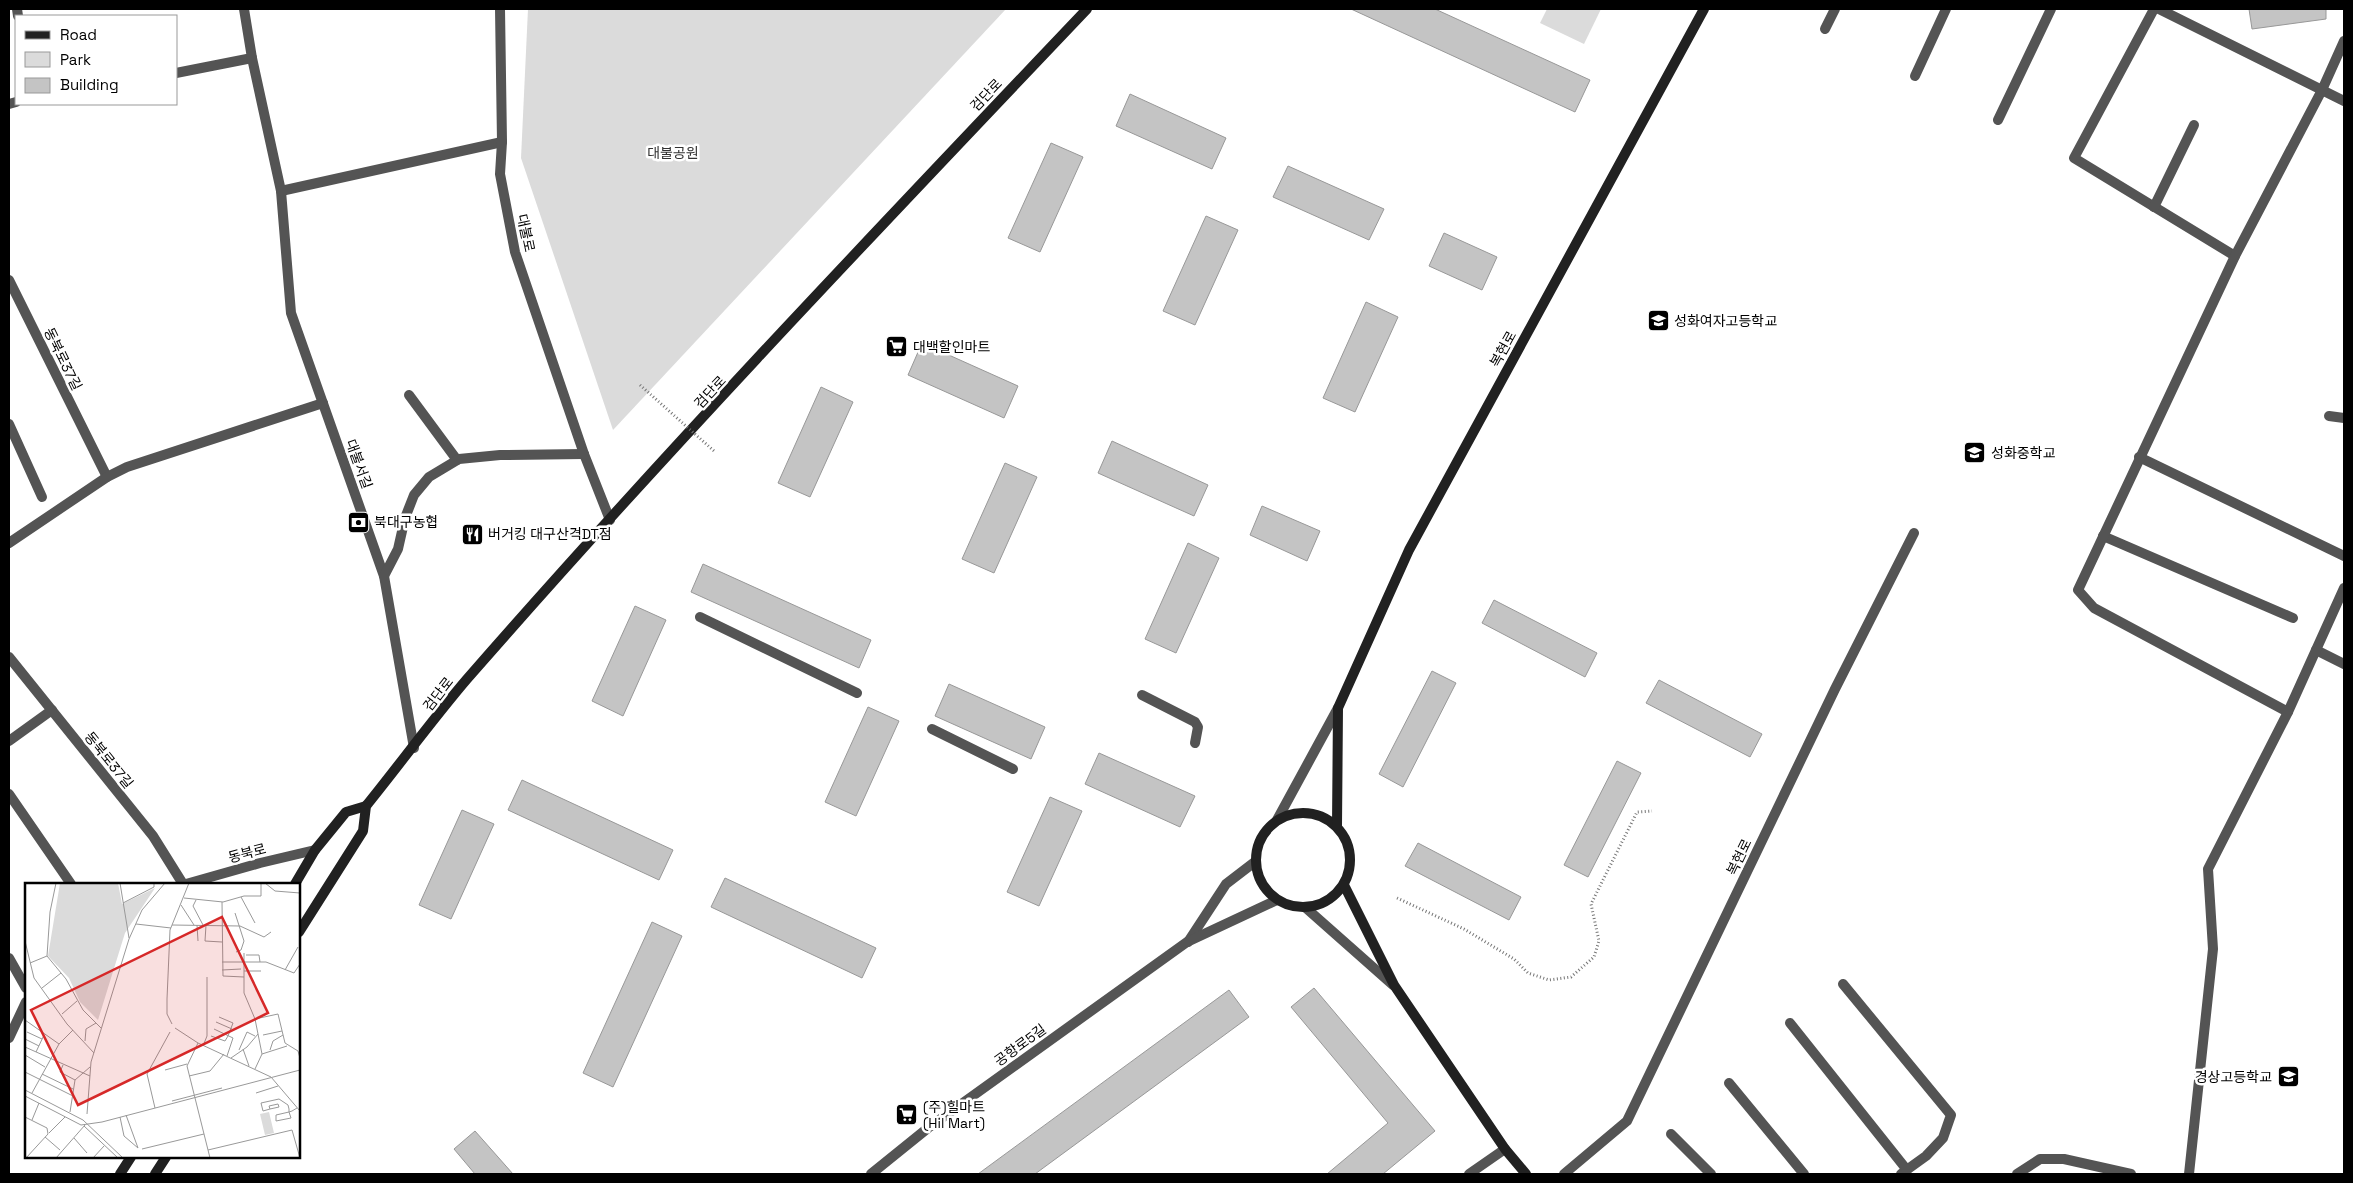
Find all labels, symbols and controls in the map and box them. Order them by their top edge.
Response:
legend [15,15,178,105]
text: Road [60,25,97,44]
text: Park [60,50,91,69]
text: Building [60,75,119,94]
street label: 검단로 [966,75,1006,115]
park label: 대불공원 [647,144,699,162]
street label: 대불로 [513,212,539,254]
school or university icon: 성화여자고등학교 [1646,309,1670,333]
place label: 성화여자고등학교 [1674,312,1777,330]
street label: 동북로37길 [40,325,86,393]
street label: 복현로 [1486,328,1520,370]
supermarket icon: 대백할인마트 [885,335,909,359]
place label: 대백할인마트 [913,338,990,356]
street label: 검단로 [690,372,730,412]
street label: 대불서길 [342,437,376,491]
school or university icon: 성화중학교 [1963,441,1987,465]
place label: 성화중학교 [1991,444,2056,462]
bank icon: 북대구농협 [346,510,370,534]
place label: 북대구농협 [374,513,438,531]
restaurant icon: 버거킹 대구산격DT점 [460,522,484,546]
place label: 버거킹 대구산격DT점 [488,525,612,543]
street label: 검단로 [419,673,457,715]
street label: 동북로37길 [81,728,137,792]
street label: 복현로 [1722,836,1756,878]
street label: 동북로 [226,839,268,867]
inset map [25,883,300,1158]
street label: 공항로5길 [990,1020,1050,1070]
school or university icon: 경상고등학교 [2276,1065,2300,1089]
place label: 경상고등학교 [2195,1068,2272,1086]
place label: (주)힐마트 (Hil Mart) [923,1098,985,1132]
supermarket icon: (주)힐마트 (Hil Mart) [895,1103,919,1127]

